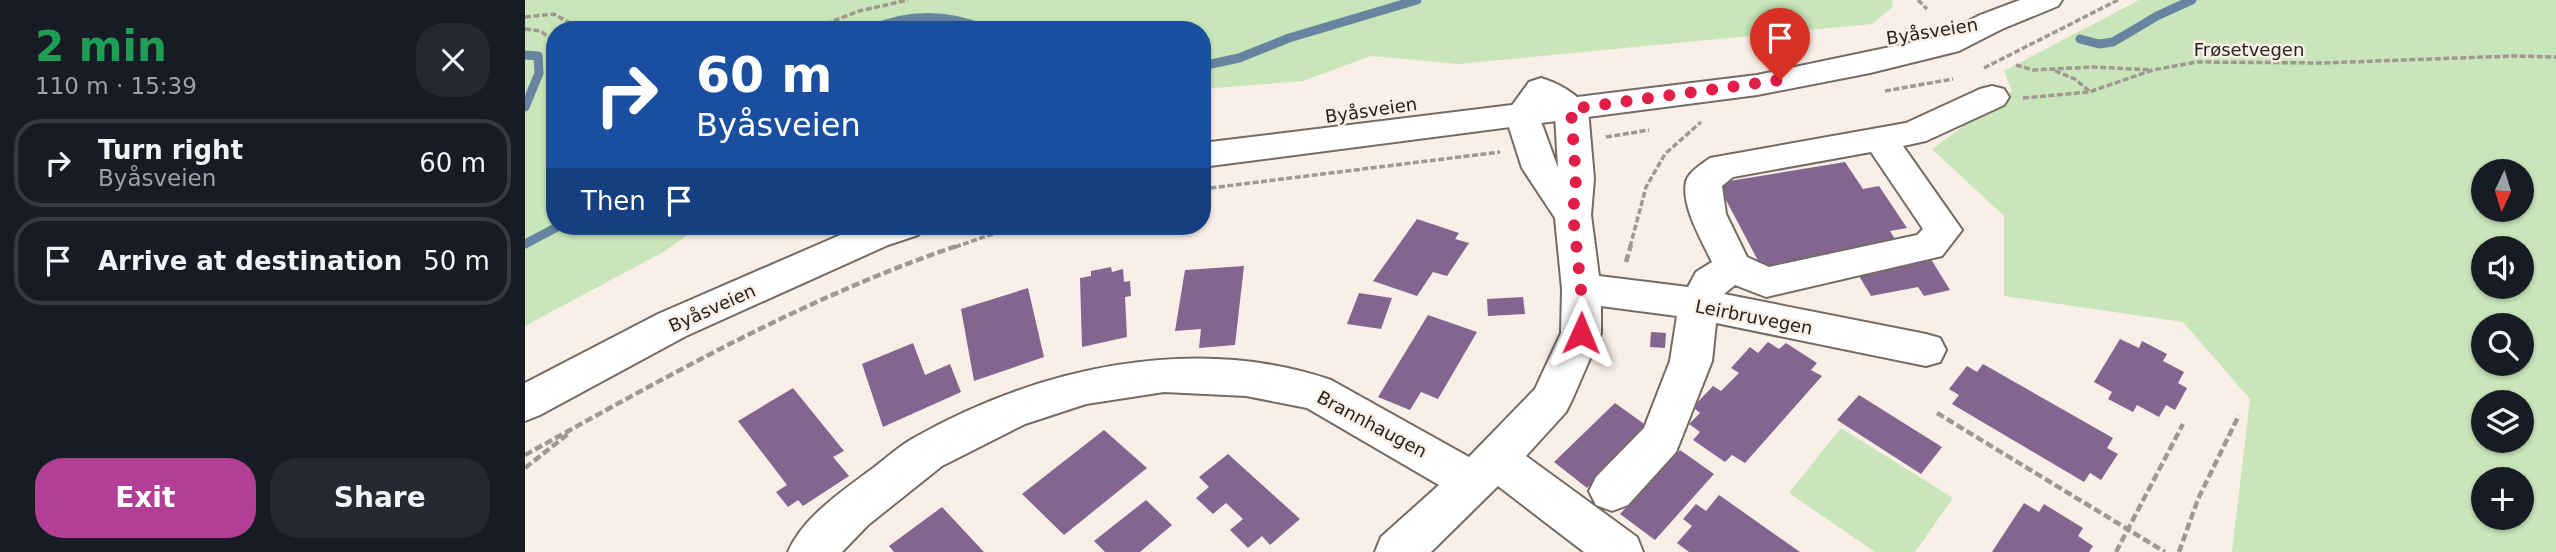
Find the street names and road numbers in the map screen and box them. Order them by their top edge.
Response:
street label: Byåsveien [1885,13,1979,49]
street label: Frøsetvegen [2194,39,2304,60]
street label: Byåsveien [1324,93,1418,127]
street label: Byåsveien [665,280,759,336]
street label: Leirbruvegen [1694,295,1814,339]
street label: Brannhaugen [1313,386,1431,462]

